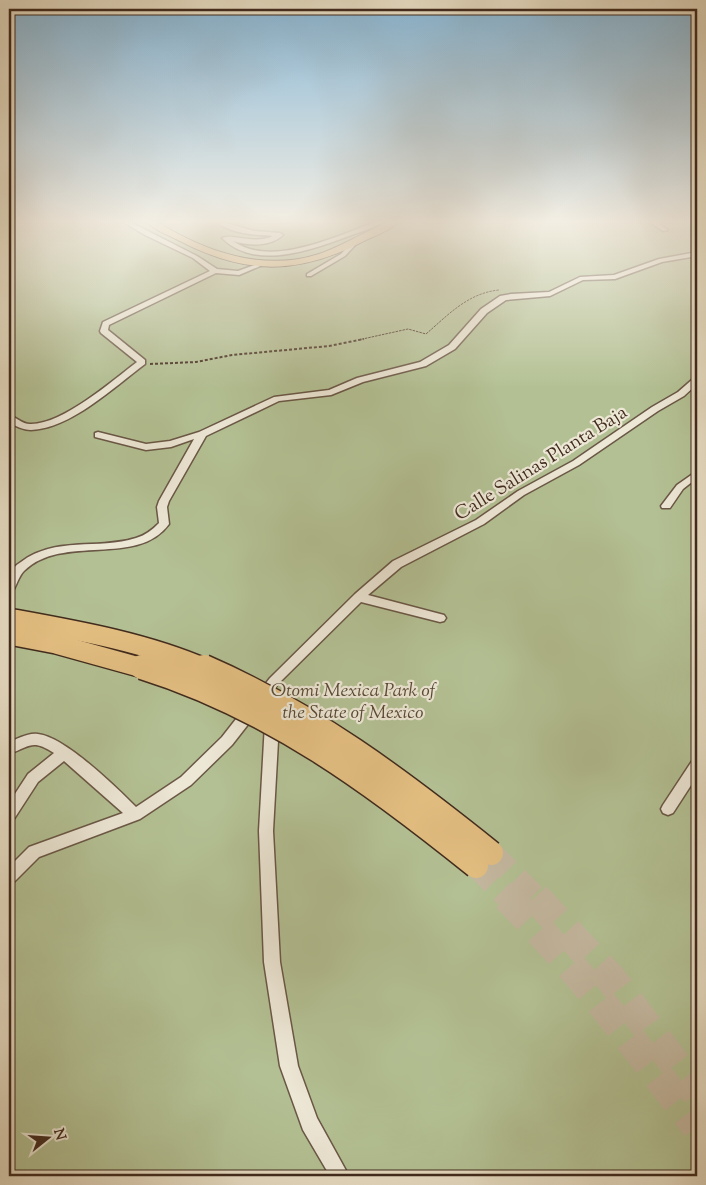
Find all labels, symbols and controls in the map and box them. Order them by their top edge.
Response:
street label: Calle Salinas Planta Baja [450,400,633,528]
park label: Otomi Mexica Park of the State of Mexico [271,678,438,727]
north arrow [22,1112,72,1162]
text: N [47,1127,70,1143]

